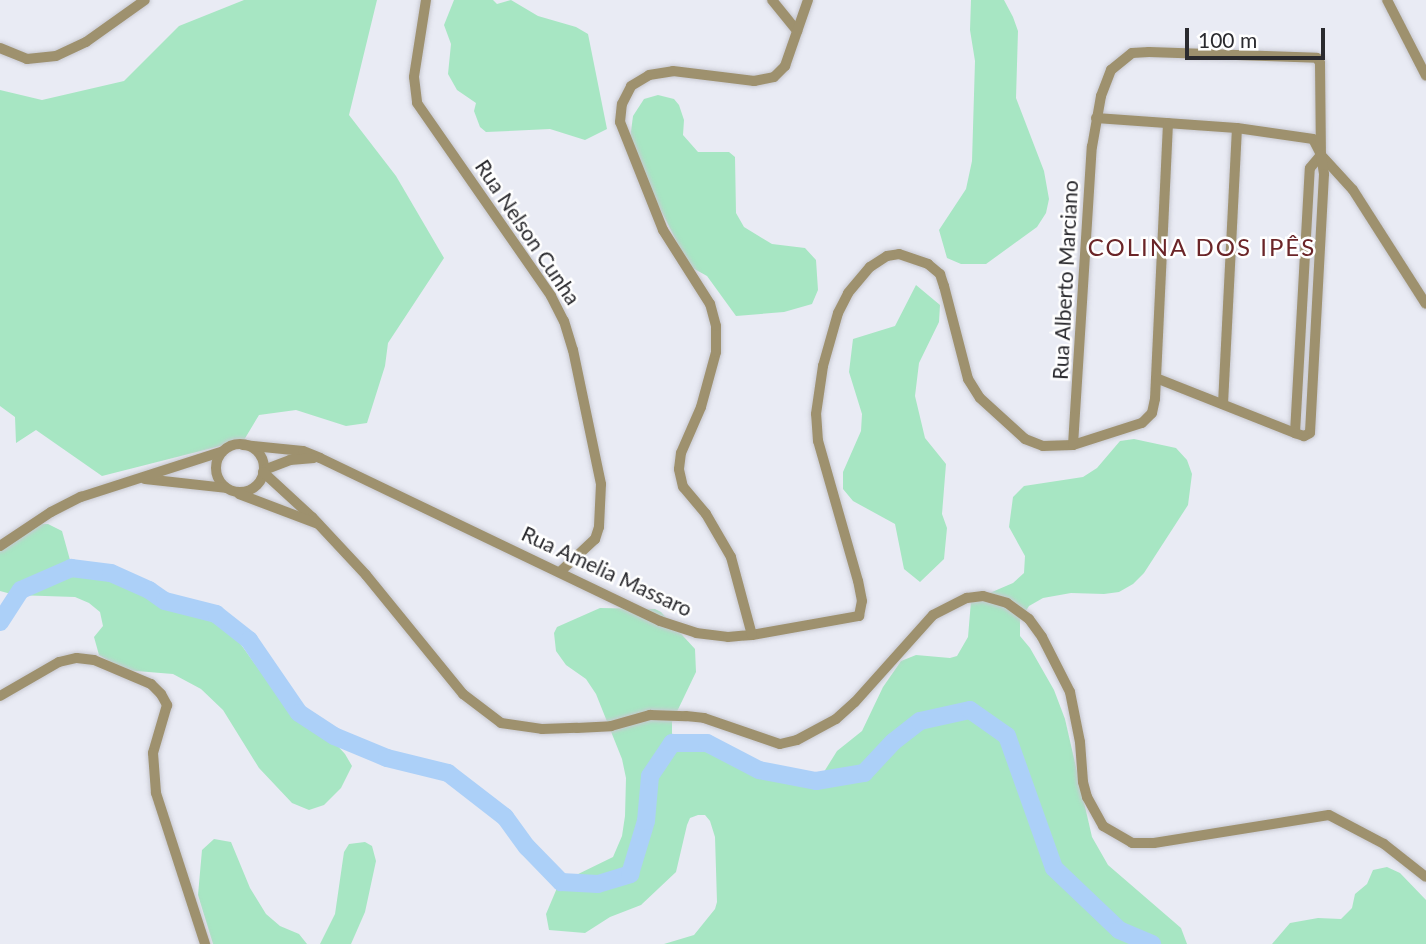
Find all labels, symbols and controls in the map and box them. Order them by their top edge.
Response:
scale bar [1188,14,1328,58]
text: 100 m [1198,27,1257,52]
street label: Rua Nelson Cunha [470,155,586,309]
street label: Rua Alberto Marciano [1047,179,1083,381]
district label: COLINA DOS IPÊS [1089,233,1315,261]
street label: Rua Amelia Massaro [517,520,697,622]

